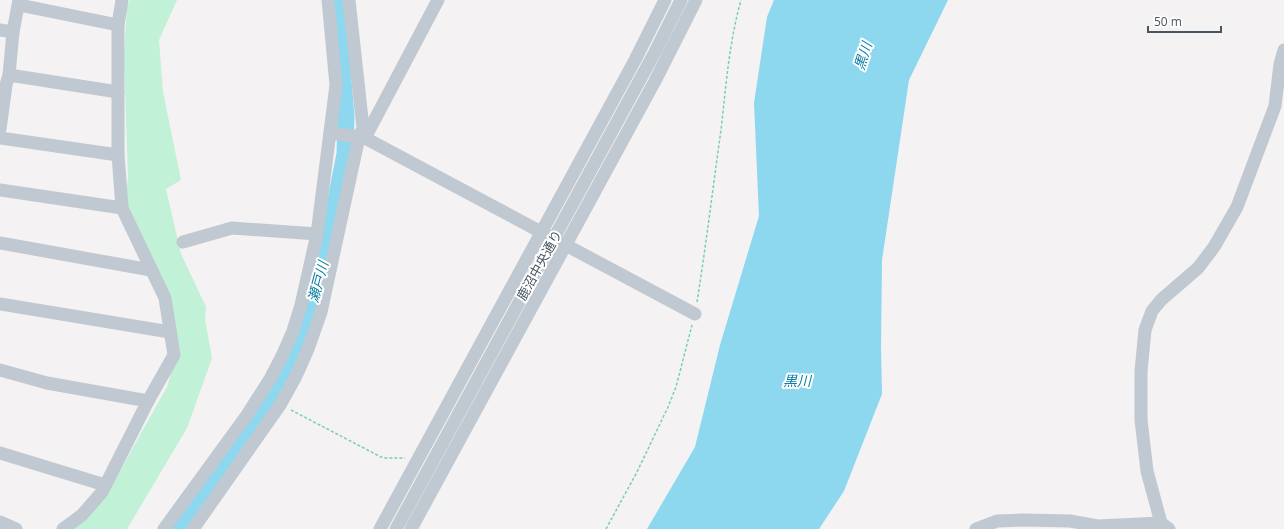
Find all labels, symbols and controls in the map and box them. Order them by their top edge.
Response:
scale bar [1148,8,1221,34]
text: 50 m [1154,13,1182,30]
water label: 黒川 [849,38,877,72]
street label: 鹿沼中央通り [512,227,566,303]
water label: 瀬戸川 [303,257,333,305]
water label: 黒川 [783,371,813,390]

